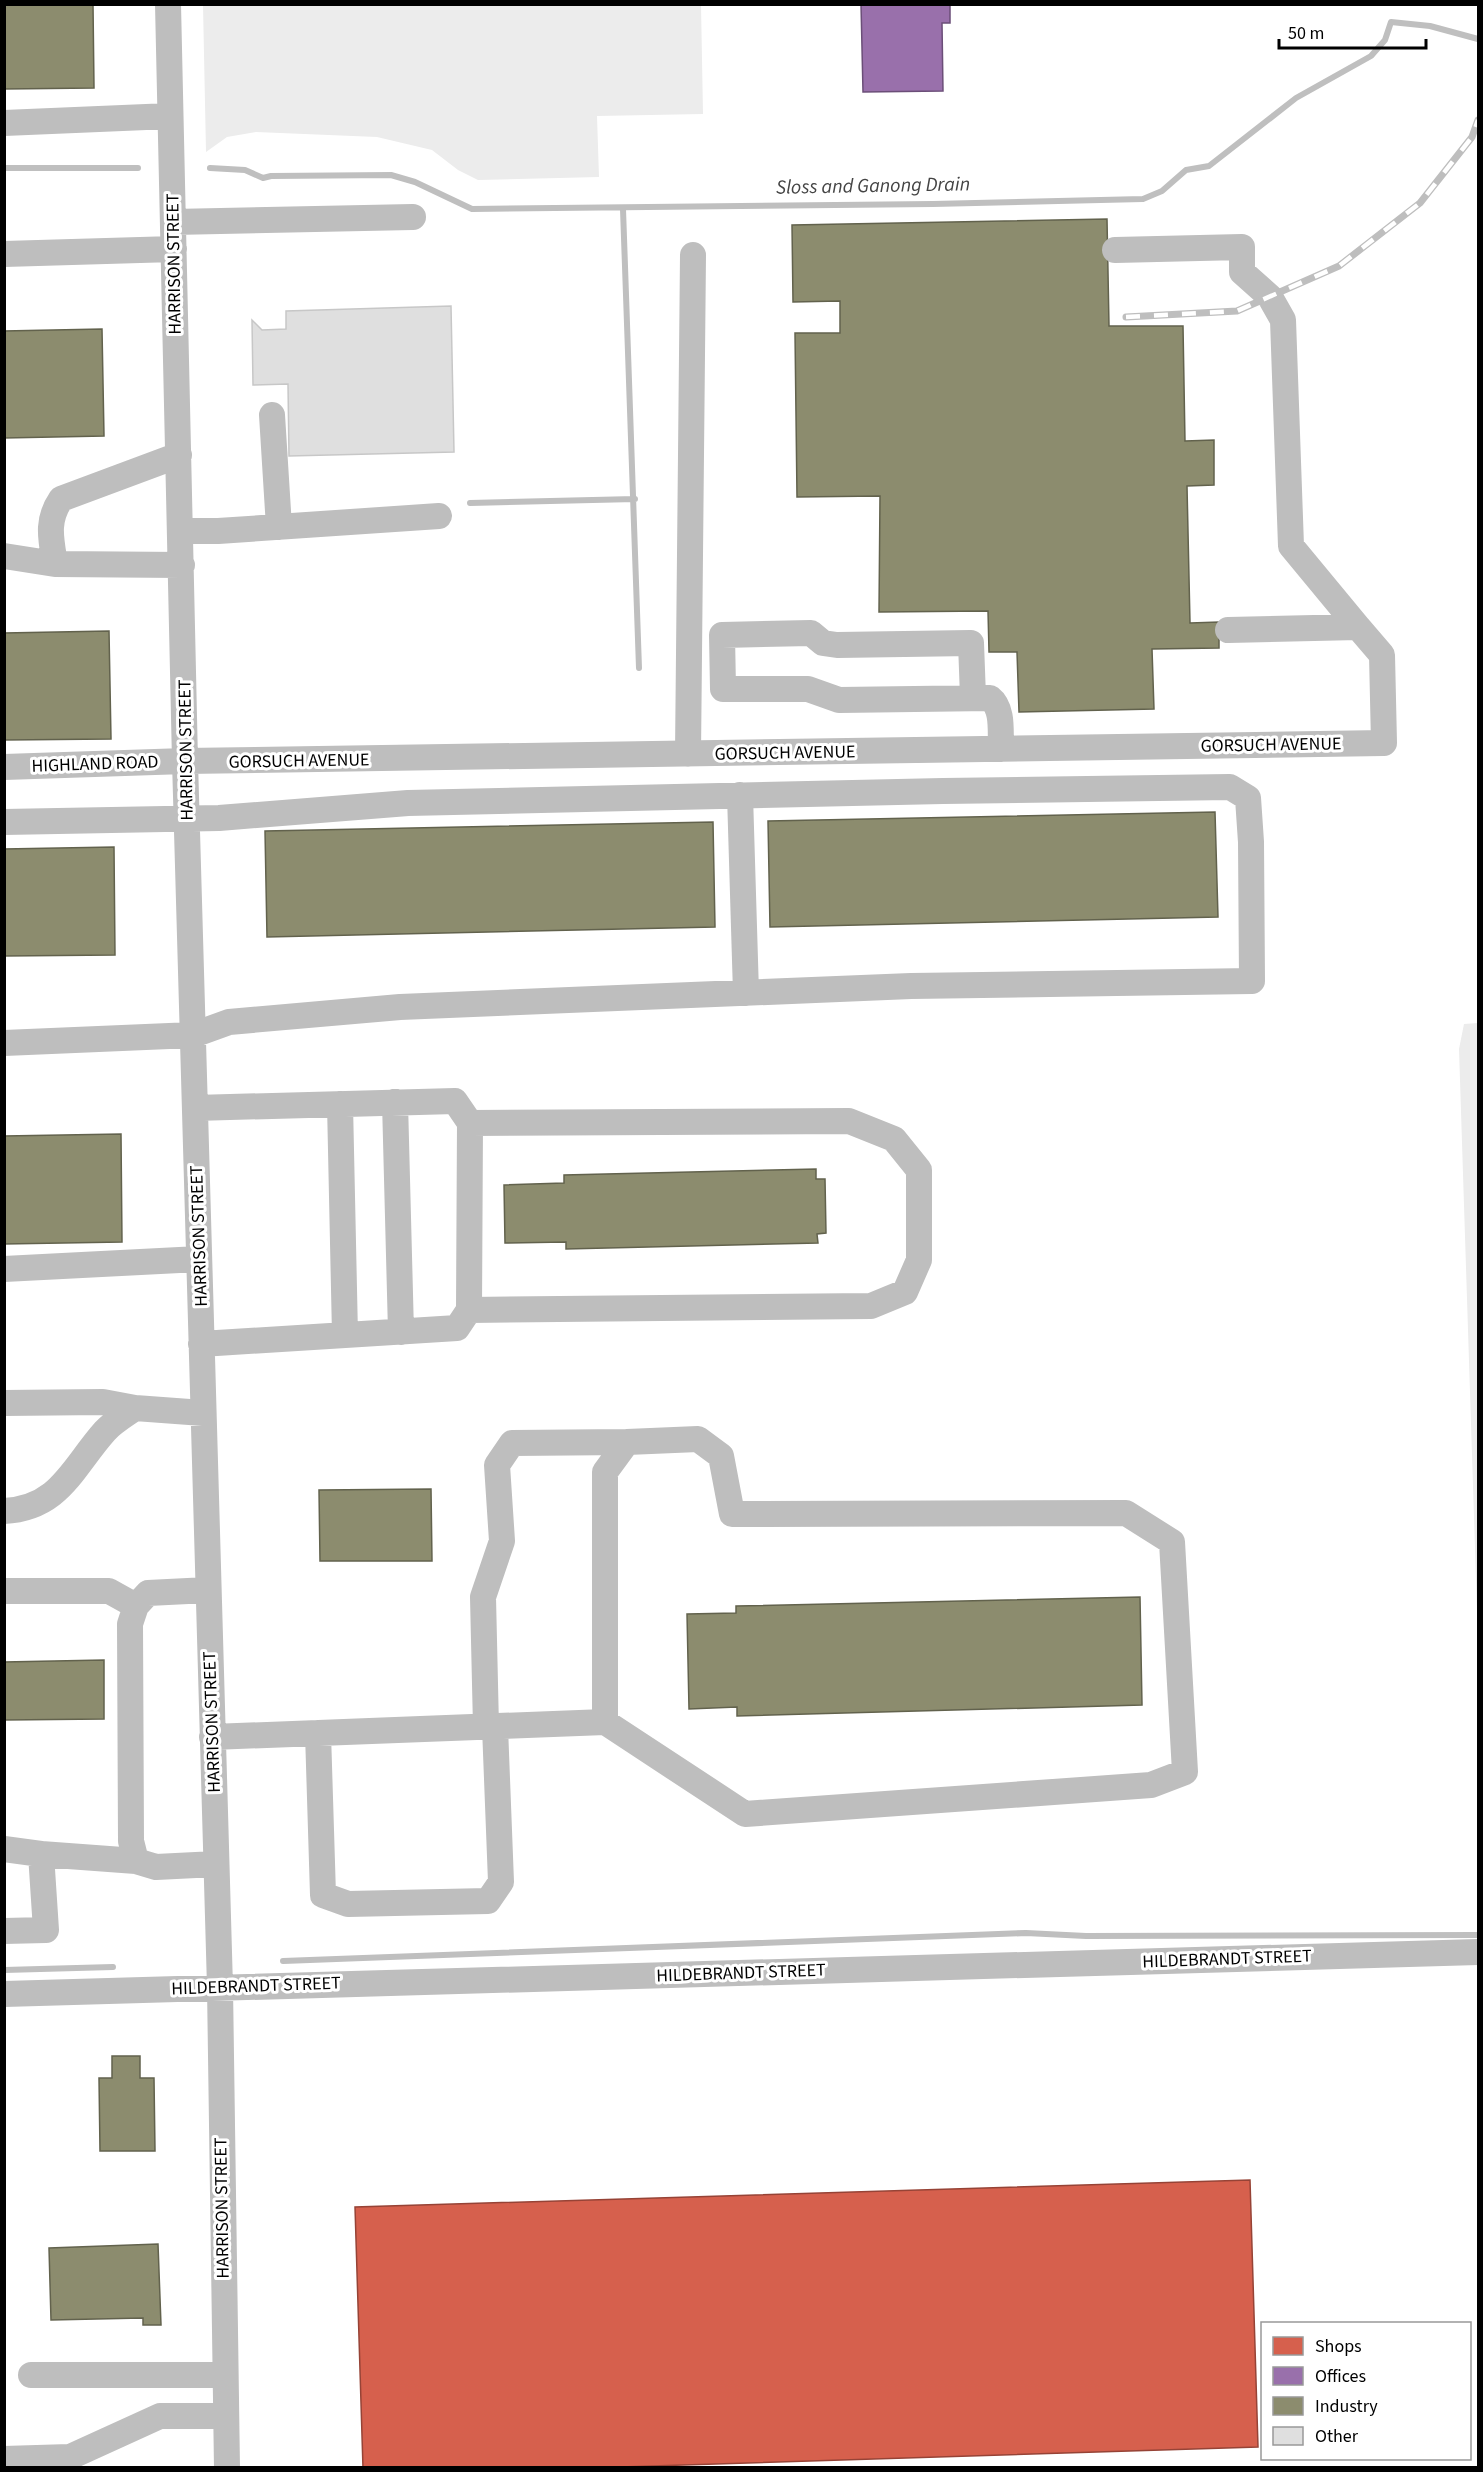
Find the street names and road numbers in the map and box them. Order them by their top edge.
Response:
street label: HARRISON STREET [160,193,188,335]
street label: HARRISON STREET [172,679,200,821]
street label: GORSUCH AVENUE [1200,731,1342,759]
street label: GORSUCH AVENUE [714,739,856,767]
street label: GORSUCH AVENUE [228,747,370,775]
street label: HIGHLAND ROAD [31,749,159,779]
street label: HARRISON STREET [184,1165,214,1307]
street label: HARRISON STREET [197,1651,227,1793]
street label: HILDEBRANDT STREET [1142,1944,1313,1974]
street label: HILDEBRANDT STREET [656,1958,827,1988]
street label: HILDEBRANDT STREET [171,1971,342,2001]
street label: HARRISON STREET [208,2137,236,2279]

